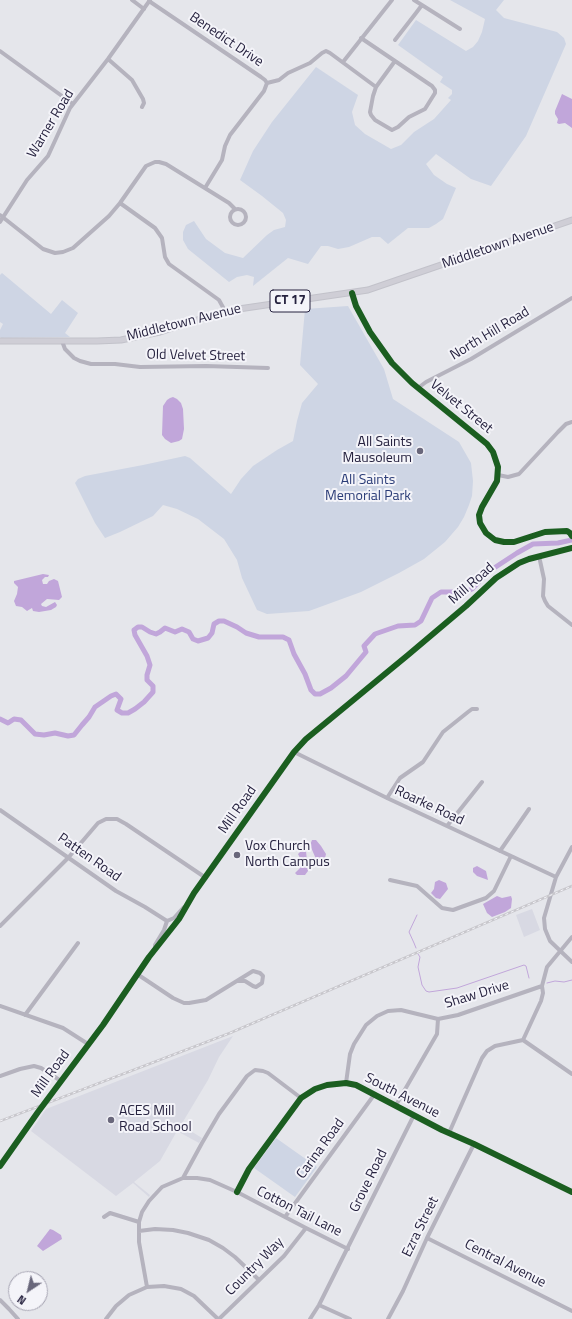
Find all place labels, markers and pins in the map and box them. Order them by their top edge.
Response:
place label: All Saints Mausoleum [342,435,412,468]
marker: All Saints Mausoleum [415,446,425,456]
place label: Vox Church North Campus [245,839,330,872]
marker: Vox Church North Campus [232,850,242,860]
place label: ACES Mill Road School [119,1104,192,1136]
marker: ACES Mill Road School [106,1115,116,1125]

